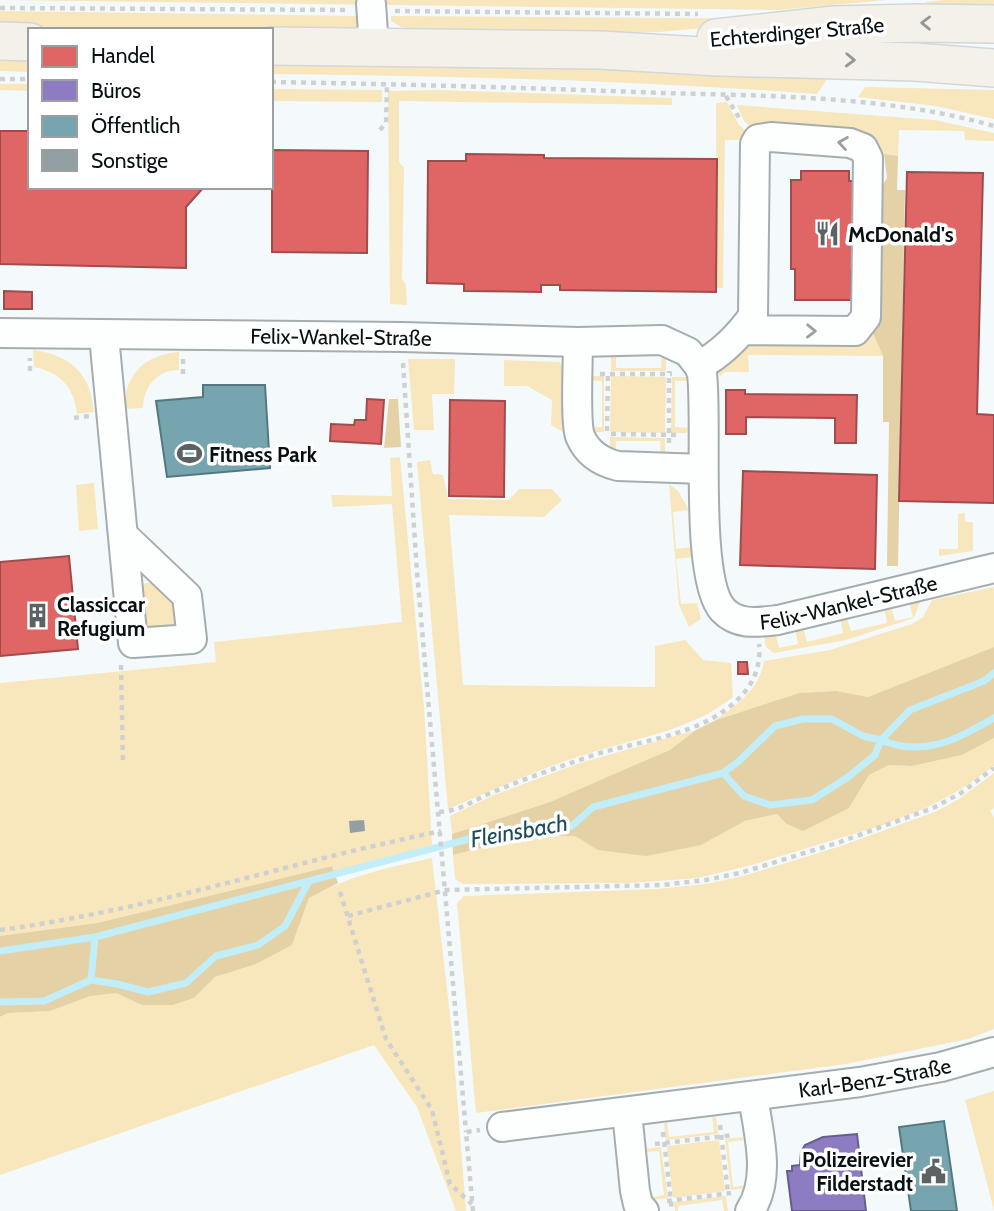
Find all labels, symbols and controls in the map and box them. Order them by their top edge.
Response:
street label: Echterdinger Straße [709,12,885,52]
one-way arrow [920,15,931,31]
legend [28,28,273,189]
text: Handel [91,43,155,68]
one-way arrow [845,52,856,67]
text: Büros [91,78,141,103]
text: Öffentlich [91,113,180,138]
one-way arrow [837,136,849,151]
text: Sonstige [91,148,168,173]
restaurant icon: McDonald's [814,220,842,248]
place label: McDonald's [848,222,954,247]
street label: Felix-Wankel-Straße [250,323,432,350]
one-way arrow [807,323,817,339]
sports icon: Fitness Park [175,440,203,468]
place label: Fitness Park [209,442,318,467]
street label: Felix-Wankel-Straße [759,570,940,634]
place label: Classiccar Refugium [57,592,145,641]
building icon: Classiccar Refugium [23,602,51,630]
water label: Fleinsbach [468,809,570,853]
street label: Karl-Benz-Straße [797,1052,954,1102]
place label: Polizeirevier Filderstadt [802,1147,913,1196]
public building icon: Polizeirevier Filderstadt [919,1157,947,1185]

